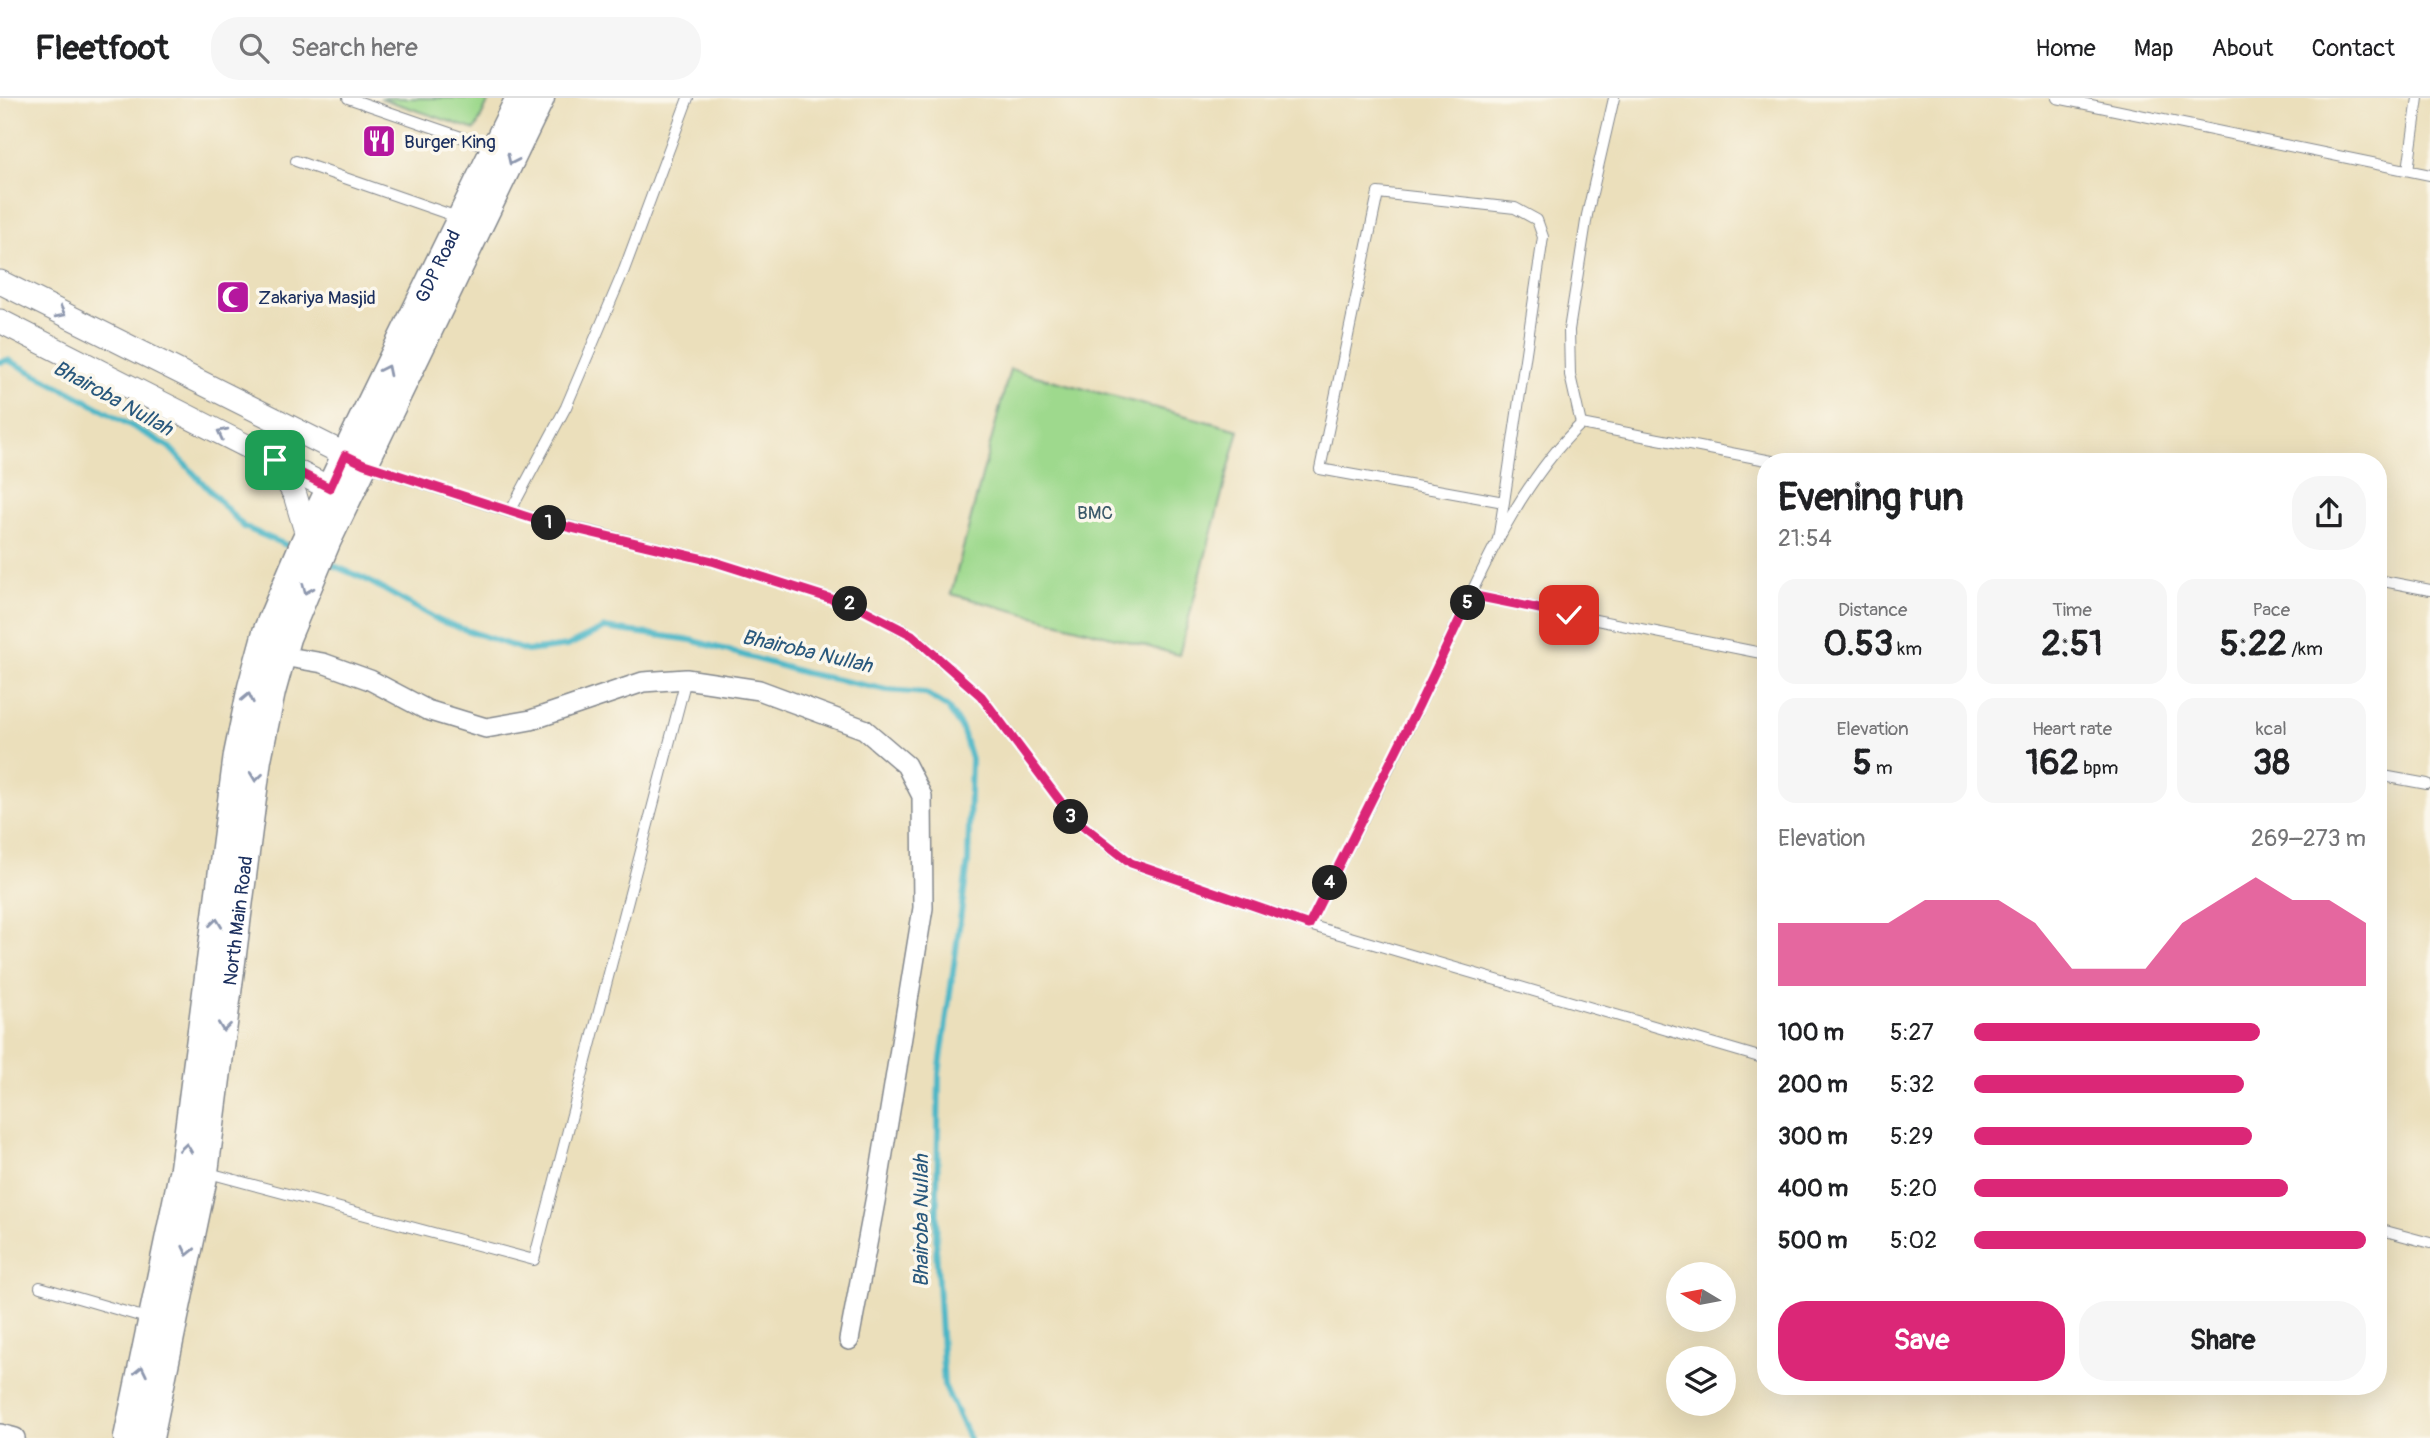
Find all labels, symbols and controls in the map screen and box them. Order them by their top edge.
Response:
search box [211,17,701,80]
text: Fleetfoot [35,28,169,69]
icon: search [235,29,273,67]
text: Search here [291,32,418,64]
text: Home [2035,34,2096,63]
text: Map [2134,34,2174,63]
text: About [2212,34,2274,63]
text: Contact [2312,34,2395,63]
restaurant icon: Burger King [360,122,398,160]
place label: Burger King [404,130,496,154]
one-way arrow [506,153,520,165]
street label: GDP Road [410,226,466,307]
mosque icon: Zakariya Masjid [214,278,252,316]
place label: Zakariya Masjid [258,286,376,310]
one-way arrow [54,305,66,319]
water label: Bhairoba Nullah [48,354,178,443]
one-way arrow [377,365,391,378]
one-way arrow [217,428,229,442]
pin [245,430,305,490]
icon: arrive [256,441,294,479]
text: Evening run [1778,474,1964,522]
button: share [2292,476,2366,550]
park label: BMC [1077,501,1113,525]
pin: 1 [532,506,566,540]
text: 1 [545,510,552,534]
text: 21:54 [1778,524,1832,553]
one-way arrow [302,583,316,595]
pin [1539,585,1599,645]
pin: 5 [1450,586,1486,620]
pin: 2 [832,587,868,622]
text: 5 [1462,590,1473,614]
text: 2 [844,591,855,615]
icon: check [1550,596,1588,634]
text: Distance [1838,598,1907,622]
text: Time [2052,598,2092,622]
text: Pace [2253,598,2290,622]
text: 0.53 [1823,622,1893,666]
text: 2:51 [2041,622,2103,666]
text: 5:22 [2220,622,2287,666]
water label: Bhairoba Nullah [739,623,876,680]
text: km [1893,637,1922,661]
text: /km [2287,637,2323,661]
one-way arrow [240,692,255,704]
text: Elevation [1836,717,1909,741]
text: Heart rate [2032,717,2112,741]
text: kcal [2256,717,2287,741]
text: 5 [1853,741,1872,785]
text: 162 [2026,741,2079,785]
text: 38 [2253,741,2290,785]
text: m [1872,756,1893,780]
text: bpm [2079,756,2118,780]
one-way arrow [248,771,263,783]
pin: 3 [1054,800,1088,834]
text: 3 [1065,804,1076,828]
text: Elevation [1778,824,1866,853]
text: 269–273 m [2251,824,2366,853]
street label: North Main Road [218,855,258,987]
pin: 4 [1312,866,1348,900]
text: 4 [1324,870,1335,894]
one-way arrow [208,917,223,928]
text: 100 m [1778,1018,1844,1047]
text: 5:27 [1890,1018,1934,1047]
one-way arrow [217,1021,232,1033]
text: 200 m [1778,1070,1848,1099]
text: 5:32 [1890,1070,1934,1099]
text: 300 m [1778,1122,1848,1151]
text: 5:29 [1890,1122,1933,1151]
one-way arrow [178,1142,193,1154]
water label: Bhairoba Nullah [908,1154,935,1287]
text: 400 m [1778,1174,1848,1203]
text: 5:20 [1890,1174,1937,1203]
text: 500 m [1778,1226,1847,1255]
text: 5:02 [1890,1226,1937,1255]
one-way arrow [182,1245,197,1257]
north arrow [1666,1262,1736,1332]
map controls [1666,1262,1736,1416]
button: Save [1778,1301,2065,1381]
button: Share [2079,1301,2366,1381]
button: layers [1666,1346,1736,1416]
one-way arrow [133,1365,148,1377]

